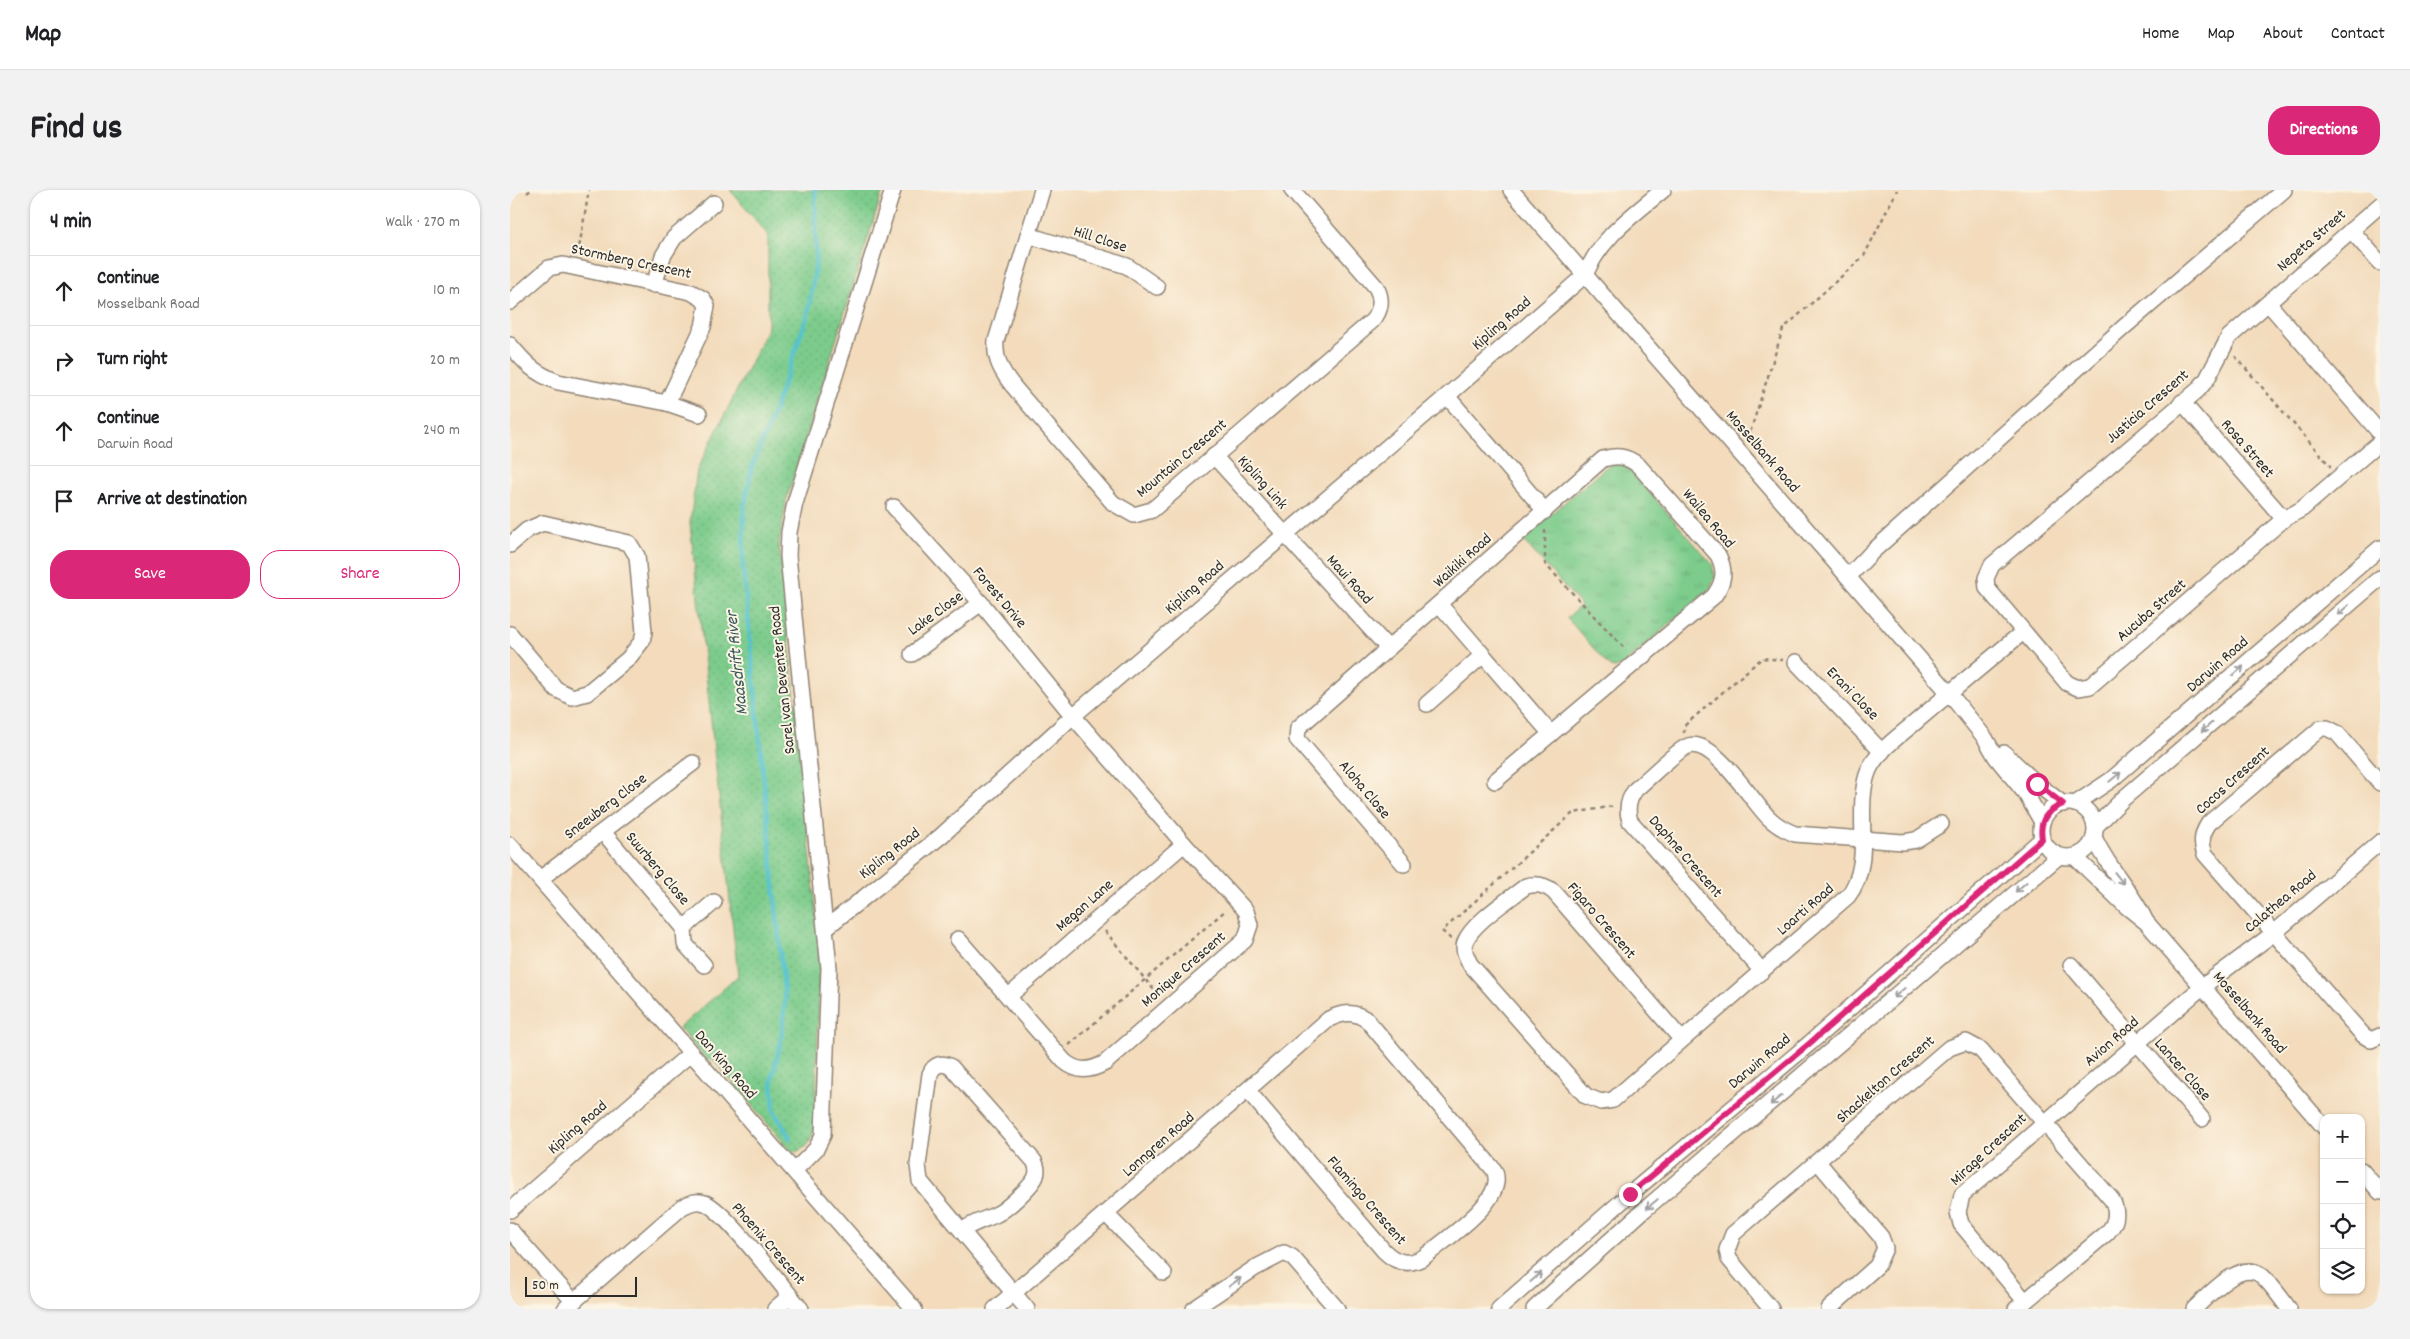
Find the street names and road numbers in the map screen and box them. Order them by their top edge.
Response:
street label: Nepeta Street [2272,204,2352,278]
street label: Hill Close [1070,221,1130,259]
street label: Stormberg Crescent [569,238,693,286]
street label: Kipling Road [1467,292,1537,356]
street label: Justicia Crescent [2102,364,2195,450]
street label: Mosselbank Road [1720,406,1804,498]
street label: Mountain Crescent [1131,414,1233,504]
street label: Rosa Street [2215,414,2279,484]
street label: Kipling Link [1231,451,1293,515]
street label: Wailea Road [1676,484,1740,554]
street label: Waikiki Road [1428,528,1498,594]
street label: Maui Road [1320,550,1378,610]
street label: Kipling Road [1160,556,1230,620]
street label: Forest Drive [966,562,1032,634]
street label: Aucuba Street [2112,574,2192,648]
street label: Lake Close [903,586,969,642]
street label: Sarel van Deventer Road [764,605,802,755]
street label: Darwin Road [2182,631,2254,699]
street label: Erani Close [1820,662,1884,726]
street label: Cocos Crescent [2191,741,2275,821]
street label: Aloha Close [1332,755,1396,825]
street label: Sneeuberg Close [560,768,652,846]
street label: Daphne Crescent [1643,811,1728,903]
street label: Kipling Road [854,823,926,885]
street label: Suurberg Close [619,827,695,911]
street label: Calathea Road [2240,865,2322,939]
street label: Megan Lane [1051,874,1119,938]
street label: Figaro Crescent [1561,877,1641,965]
street label: Loarti Road [1772,879,1840,941]
street label: Monique Crescent [1136,927,1232,1013]
street label: Mosselbank Road [2207,967,2291,1059]
street label: Avion Road [2079,1012,2145,1072]
street label: Dan King Road [688,1025,762,1105]
street label: Darwin Road [1724,1029,1796,1095]
street label: Shackelton Crescent [1832,1031,1940,1129]
street label: Lancer Close [2148,1033,2216,1107]
street label: Kipling Road [543,1096,613,1160]
street label: Lonngren Road [1118,1107,1200,1183]
street label: Mirage Crescent [1945,1108,2033,1192]
street label: Flamingo Crescent [1321,1151,1411,1251]
street label: Phoenix Crescent [726,1198,811,1291]

